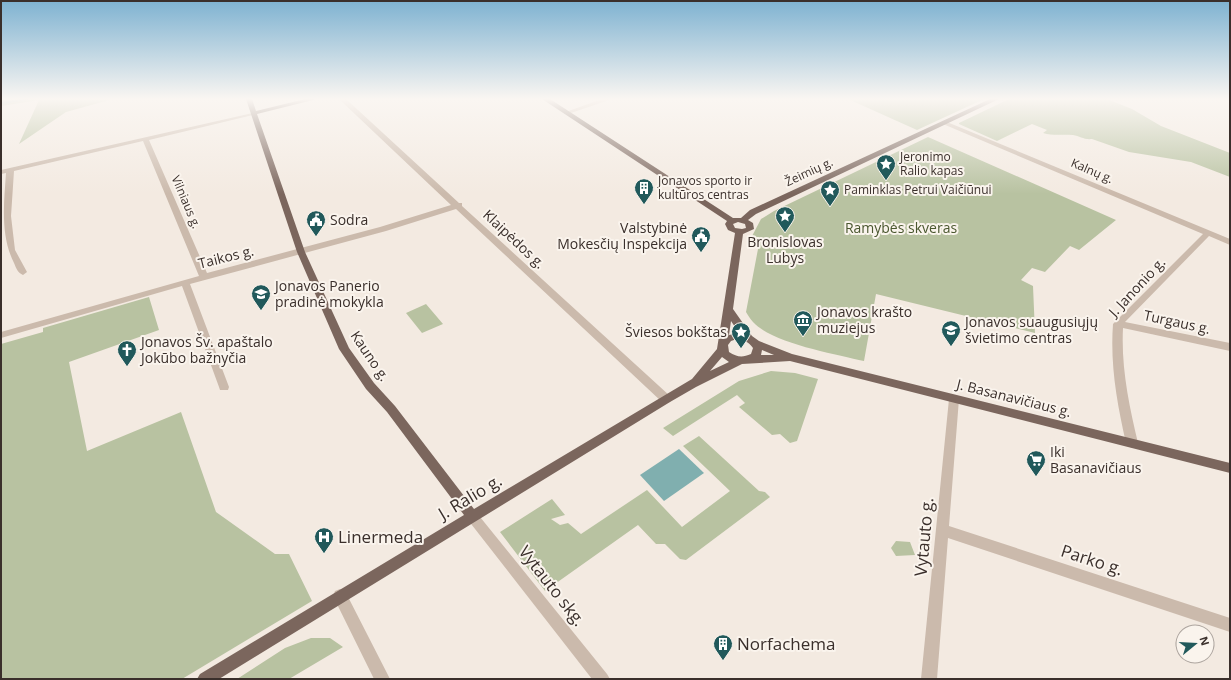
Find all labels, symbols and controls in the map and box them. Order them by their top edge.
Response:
place label: Jeronimo Ralio kapas [899,148,963,179]
street label: Žeimių g. [782,153,835,190]
place icon: Jeronimo Ralio kapas [875,153,897,181]
street label: Kalnų g. [1068,154,1116,187]
place label: Jonavos sporto ir kultūros centras [657,172,752,203]
street label: Vilniaus g. [168,173,205,231]
building icon: Jonavos sporto ir kultūros centras [633,177,655,205]
place icon: Paminklas Petrui Vaičiūnui [819,179,841,207]
place label: Paminklas Petrui Vaičiūnui [844,181,992,198]
street label: Klaipėdos g. [479,205,549,272]
place icon: Bronislovas Lubys [774,205,796,233]
public building icon: Sodra [305,209,327,237]
place label: Sodra [330,210,368,229]
place label: Valstybinė Mokesčių Inspekcija [557,218,687,253]
park label: Ramybės skveras [845,218,957,237]
public building icon: Valstybinė Mokesčių Inspekcija [690,225,712,253]
place label: Bronislovas Lubys [747,232,823,267]
street label: Taikos g. [196,240,256,273]
street label: J. Janonio g. [1103,253,1169,322]
place label: Jonavos Panerio pradinė mokykla [273,276,384,311]
school or university icon: Jonavos Panerio pradinė mokykla [250,283,272,311]
place label: Jonavos krašto muziejus [815,302,912,337]
street label: Turgaus g. [1142,305,1212,338]
museum icon: Jonavos krašto muziejus [792,309,814,337]
place label: Jonavos suaugusiųjų švietimo centras [963,312,1098,347]
school or university icon: Jonavos suaugusiųjų švietimo centras [940,319,962,347]
place icon: Šviesos bokštas [730,321,752,349]
place label: Šviesos bokštas [625,322,727,341]
street label: Kauno g. [347,327,394,385]
place label: Jonavos Šv. apaštalo Jokūbo bažnyčia [139,332,273,367]
church icon: Jonavos Šv. apaštalo Jokūbo bažnyčia [116,339,138,367]
street label: J. Basanavičiaus g. [953,374,1073,421]
place label: Iki Basanavičiaus [1050,442,1142,477]
supermarket icon: Iki Basanavičiaus [1025,449,1047,477]
street label: J. Ralio g. [432,469,506,526]
street label: Vytauto g. [909,497,938,577]
place label: Linermeda [338,525,423,548]
hospital icon: Linermeda [313,526,335,554]
street label: Parko g. [1058,539,1126,580]
street label: Vytauto skg. [514,541,591,631]
north arrow [1175,624,1215,664]
place label: Norfachema [737,632,835,655]
building icon: Norfachema [712,633,734,661]
text: N [1196,634,1214,647]

